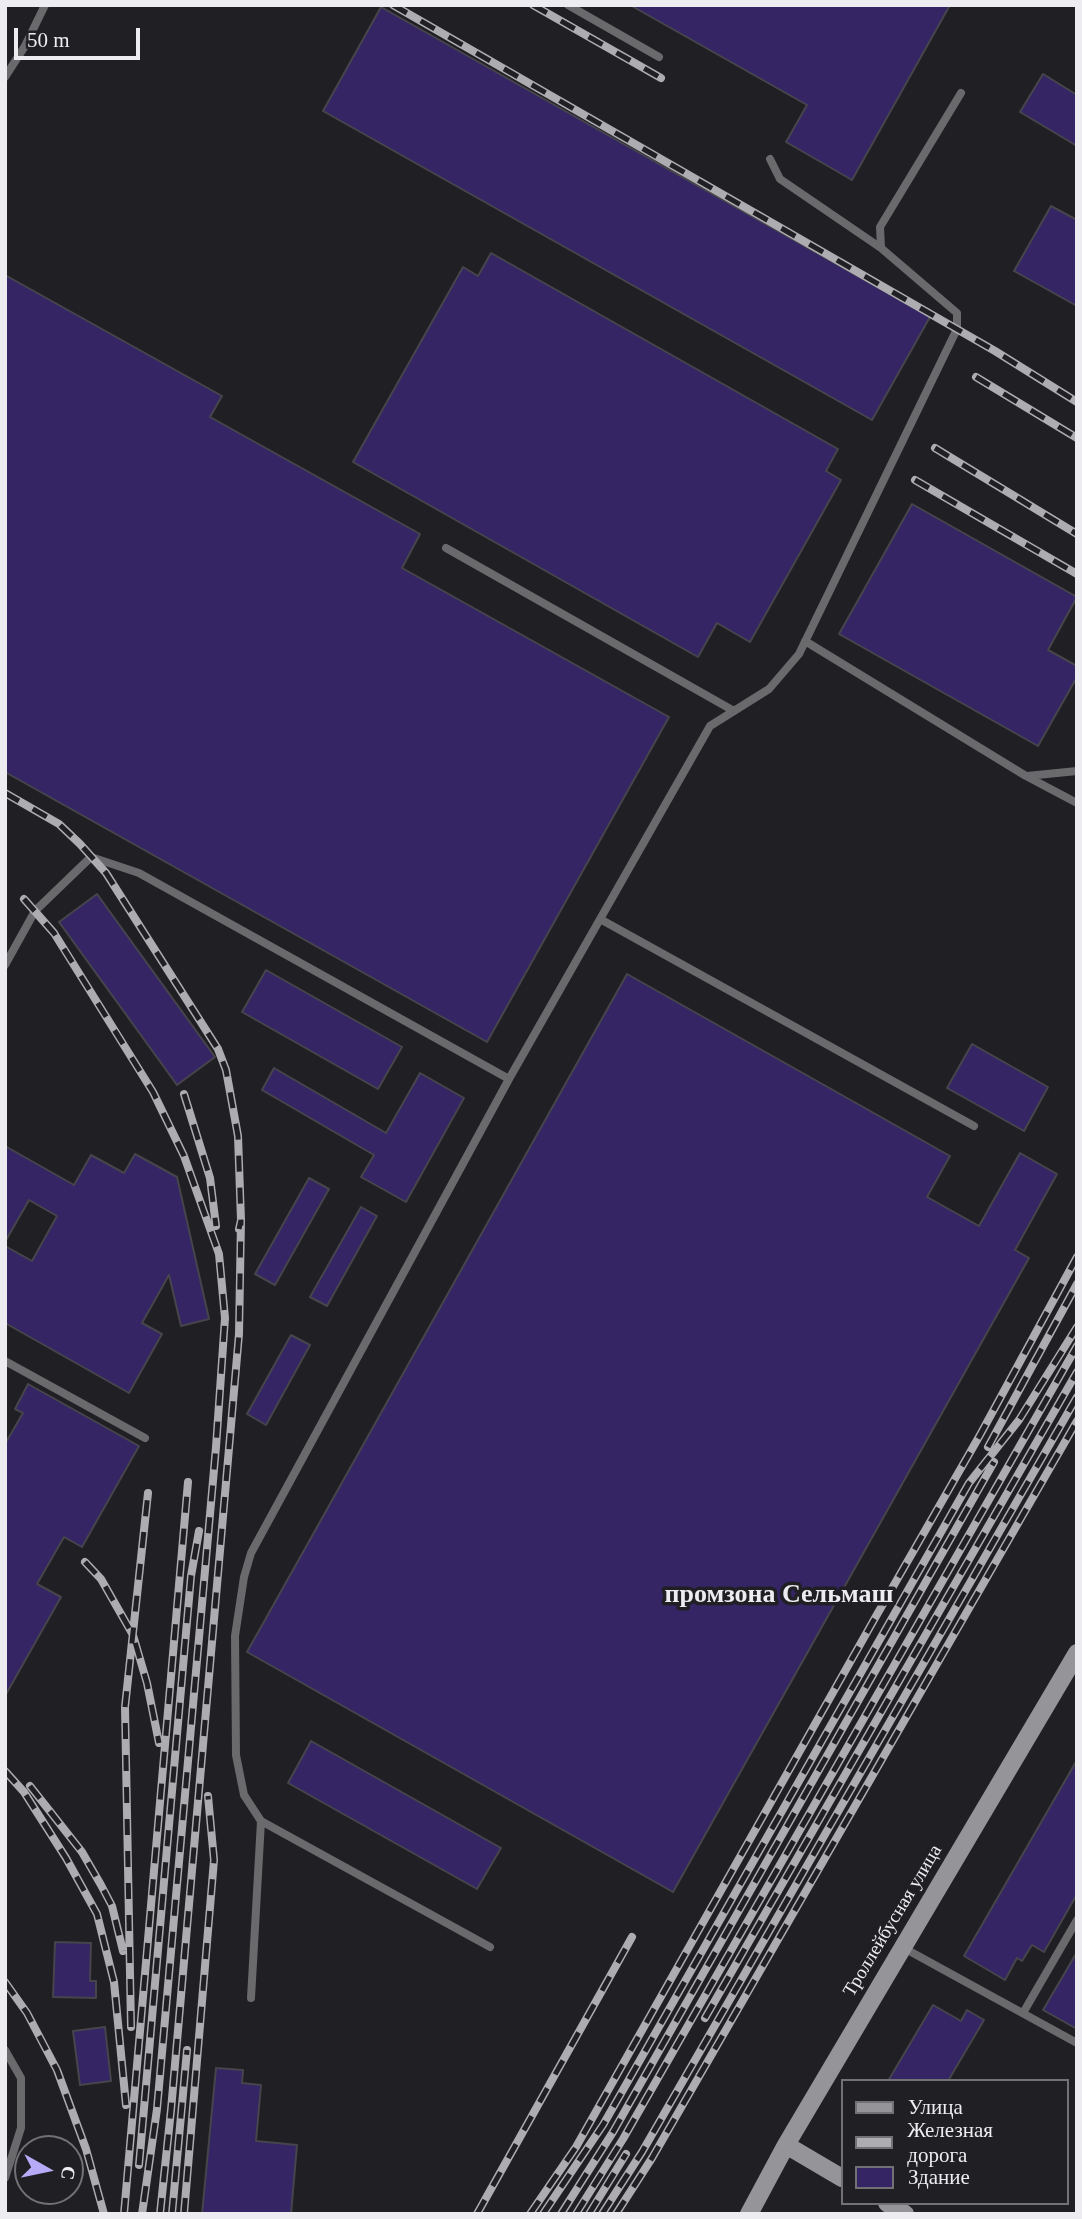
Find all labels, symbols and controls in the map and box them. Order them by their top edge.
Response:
scale bar [18,14,144,58]
text: 50 m [27,28,70,52]
district label: промзона Сельмаш [665,1579,893,1611]
street label: Троллейбусная улица [839,1841,947,2001]
legend [841,2079,1068,2205]
text: Улица [908,2095,963,2119]
text: Железная дорога [907,2118,993,2167]
north arrow [14,2135,84,2205]
text: С [57,2165,80,2181]
text: Здание [908,2165,970,2189]

